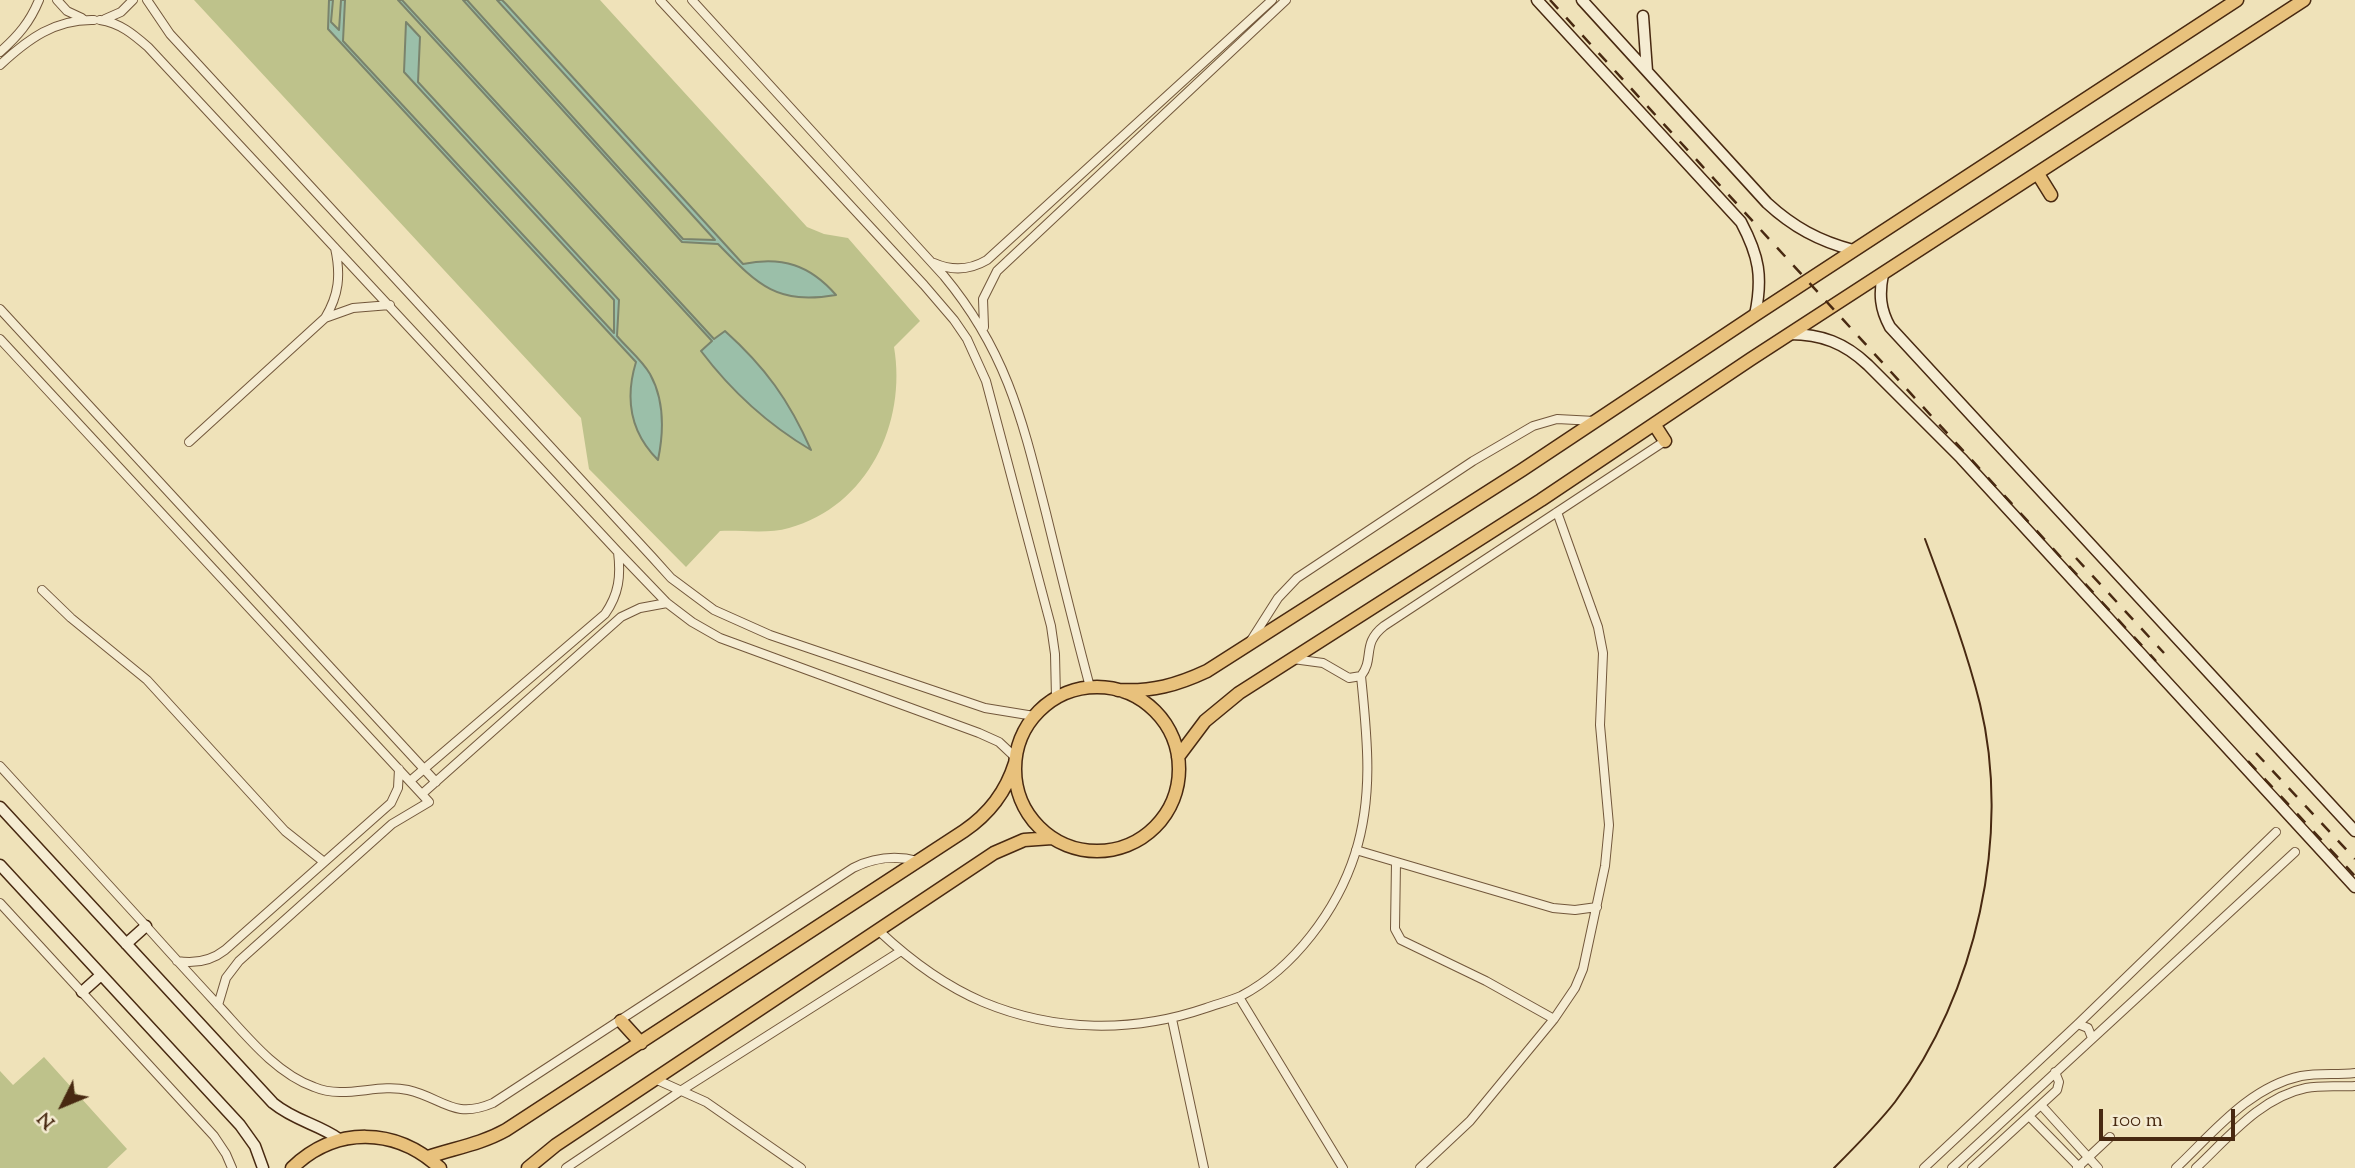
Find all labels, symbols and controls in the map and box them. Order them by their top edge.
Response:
north arrow [28,1070,98,1140]
scale bar [2103,1094,2240,1138]
text: N [32,1105,62,1134]
text: 100 m [2112,1106,2163,1136]

